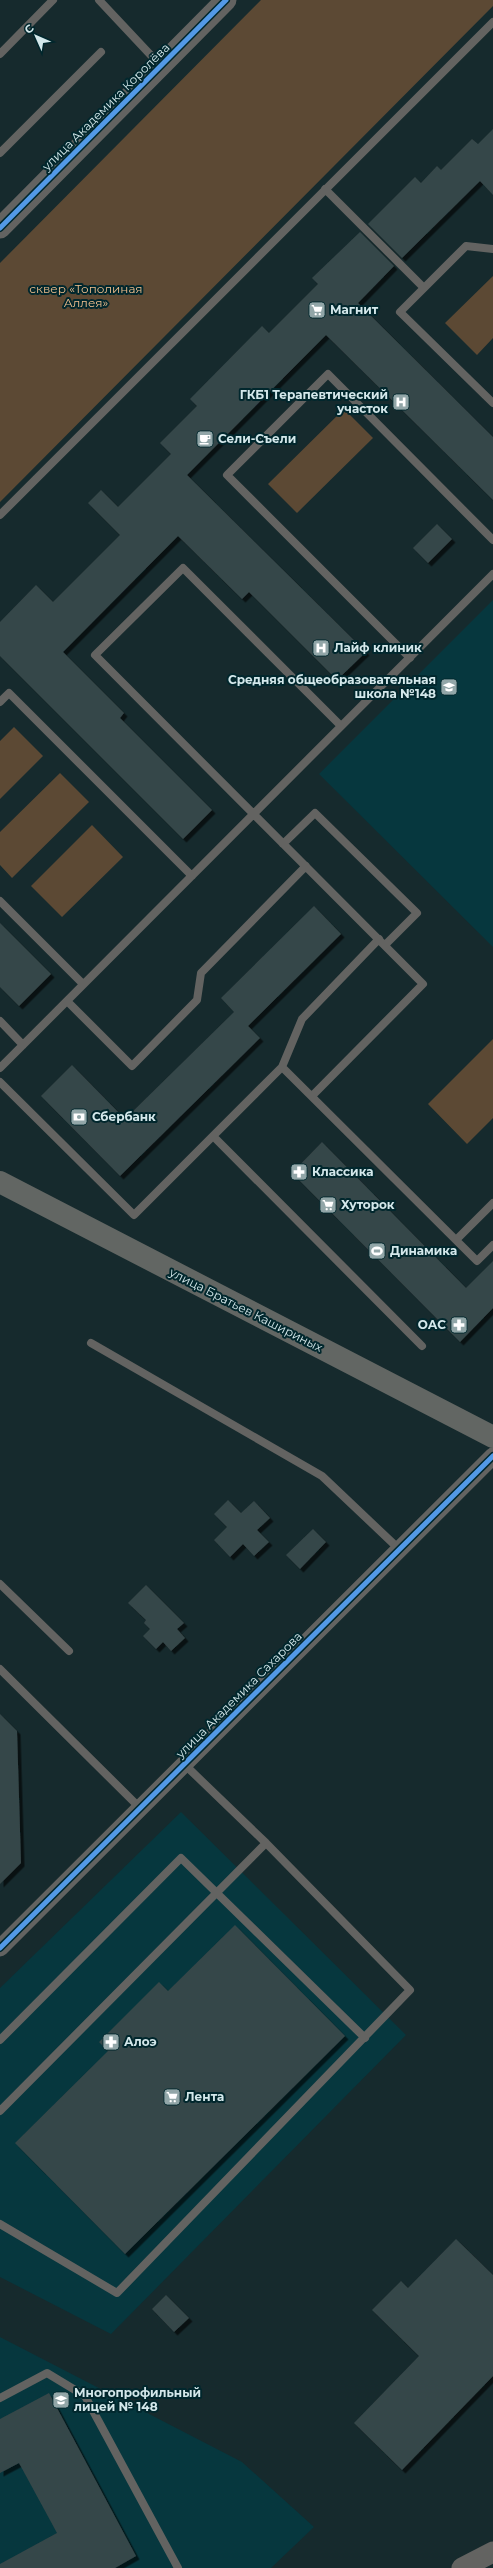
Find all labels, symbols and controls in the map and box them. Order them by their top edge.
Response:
north arrow [16,16,56,56]
text: С [21,21,37,37]
street label: улица Академика Королёва [38,40,173,174]
park label: сквер «Тополиная Аллея» [29,281,143,310]
supermarket icon: Магнит [307,300,327,320]
place label: Магнит [330,302,379,317]
place label: ГКБ1 Терапевтический участок [240,387,388,416]
hospital icon: ГКБ1 Терапевтический участок [391,392,411,412]
cafe icon: Сели-Съели [195,429,215,449]
place label: Сели-Съели [218,431,296,446]
hospital icon: Лайф клиник [311,638,331,658]
place label: Лайф клиник [334,640,422,655]
place label: Средняя общеобразовательная школа №148 [228,672,436,701]
school or university icon: Средняя общеобразовательная школа №148 [439,677,459,697]
bank icon: Сбербанк [69,1107,89,1127]
place label: Сбербанк [92,1109,156,1124]
pharmacy icon: Классика [289,1162,309,1182]
place label: Классика [312,1164,373,1179]
supermarket icon: Хуторок [318,1195,338,1215]
place label: Хуторок [341,1197,395,1212]
sports icon: Динамика [367,1241,387,1261]
place label: Динамика [390,1243,457,1258]
street label: улица Братьев Кашириных [166,1264,326,1355]
pharmacy icon: ОАС [449,1315,469,1335]
place label: ОАС [418,1317,446,1332]
street label: улица Академика Сахарова [172,1628,305,1762]
pharmacy icon: Алоэ [101,2032,121,2052]
place label: Алоэ [124,2034,157,2049]
supermarket icon: Лента [162,2087,182,2107]
place label: Лента [185,2089,224,2104]
place label: Многопрофильный лицей № 148 [74,2385,201,2414]
school or university icon: Многопрофильный лицей № 148 [51,2390,71,2410]

